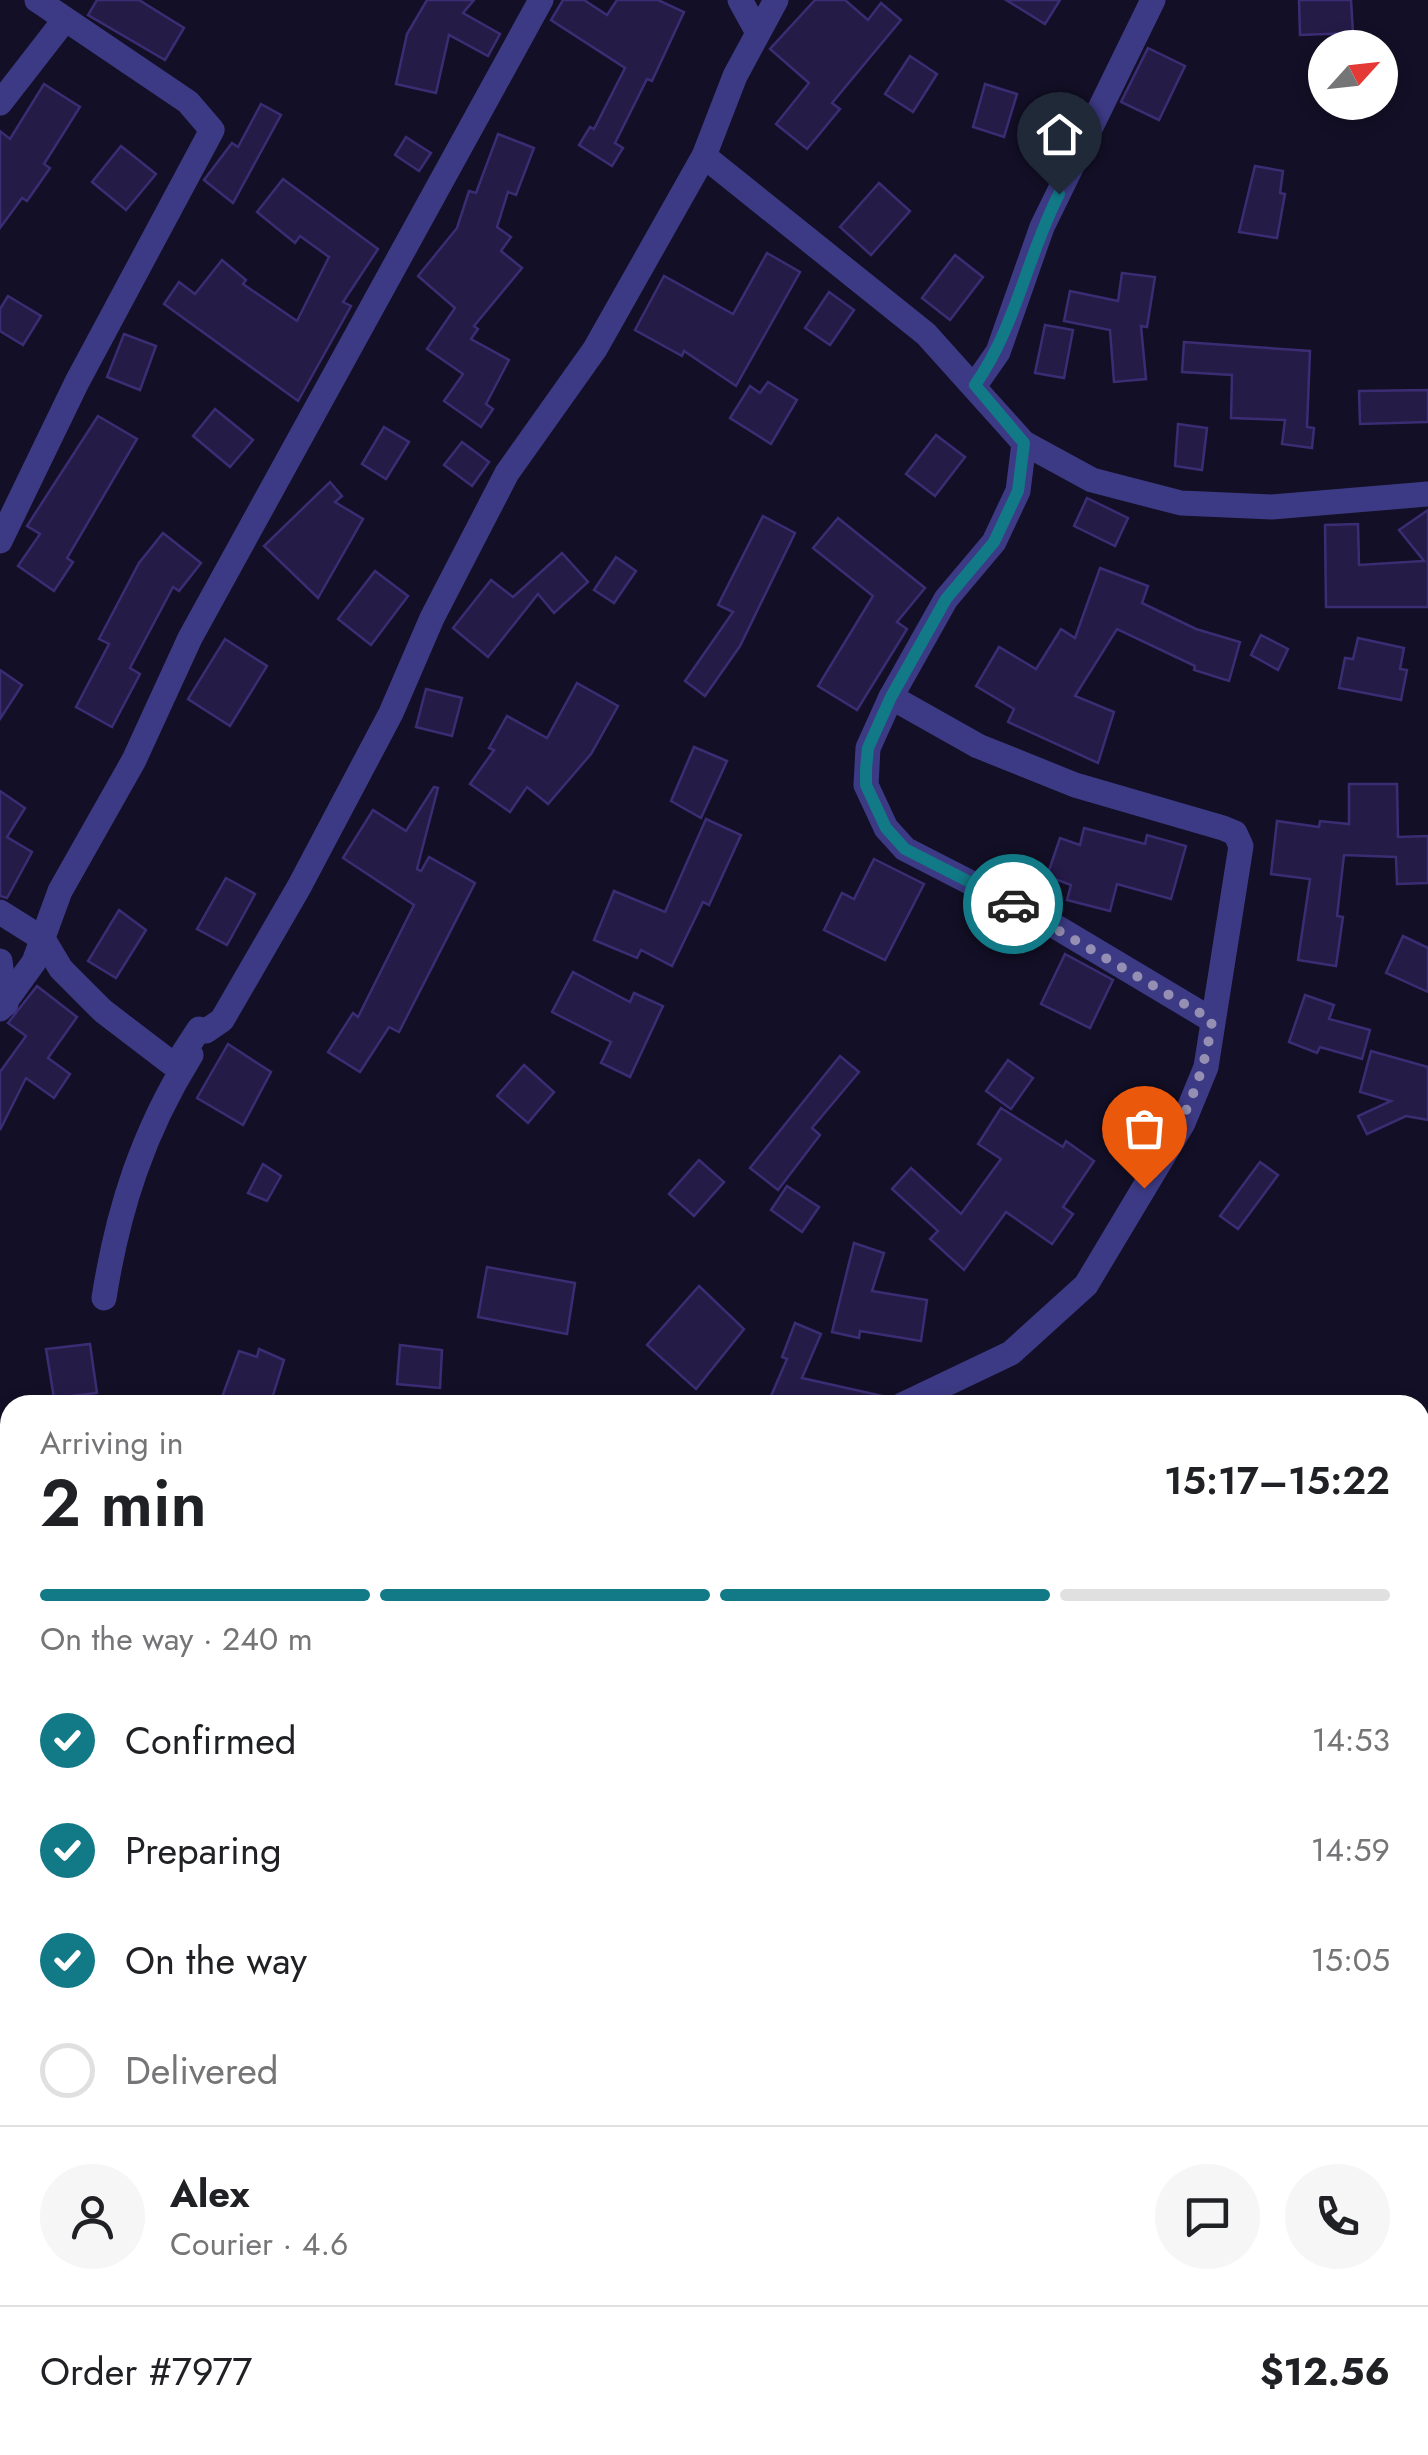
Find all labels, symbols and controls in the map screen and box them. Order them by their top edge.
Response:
north arrow [1308,30,1398,120]
map controls [1308,30,1398,120]
pin [1017,92,1102,195]
icon: home [1032,107,1087,162]
courier [963,854,1063,954]
icon: car [986,877,1041,932]
pin [1102,1086,1187,1189]
icon: bag [1117,1101,1172,1156]
text: Arriving in [40,1420,184,1466]
text: 15:17–15:22 [1164,1453,1390,1508]
text: 2 min [40,1456,207,1550]
text: On the way · 240 m [40,1616,313,1662]
icon: check [40,1713,95,1768]
text: Confirmed [125,1713,296,1768]
text: 14:53 [1312,1717,1390,1763]
icon: check [40,1823,95,1878]
text: Preparing [125,1823,282,1878]
text: 14:59 [1311,1827,1390,1873]
icon: check [40,1933,95,1988]
text: On the way [125,1933,307,1988]
text: 15:05 [1311,1937,1390,1983]
text: Delivered [125,2043,278,2098]
button: person [40,2164,145,2269]
button: chat [1155,2164,1260,2269]
button: phone [1285,2164,1390,2269]
text: Alex [170,2166,250,2221]
text: Courier · 4.6 [170,2221,348,2267]
text: Order #7977 [40,2344,252,2399]
text: $12.56 [1260,2344,1390,2399]

